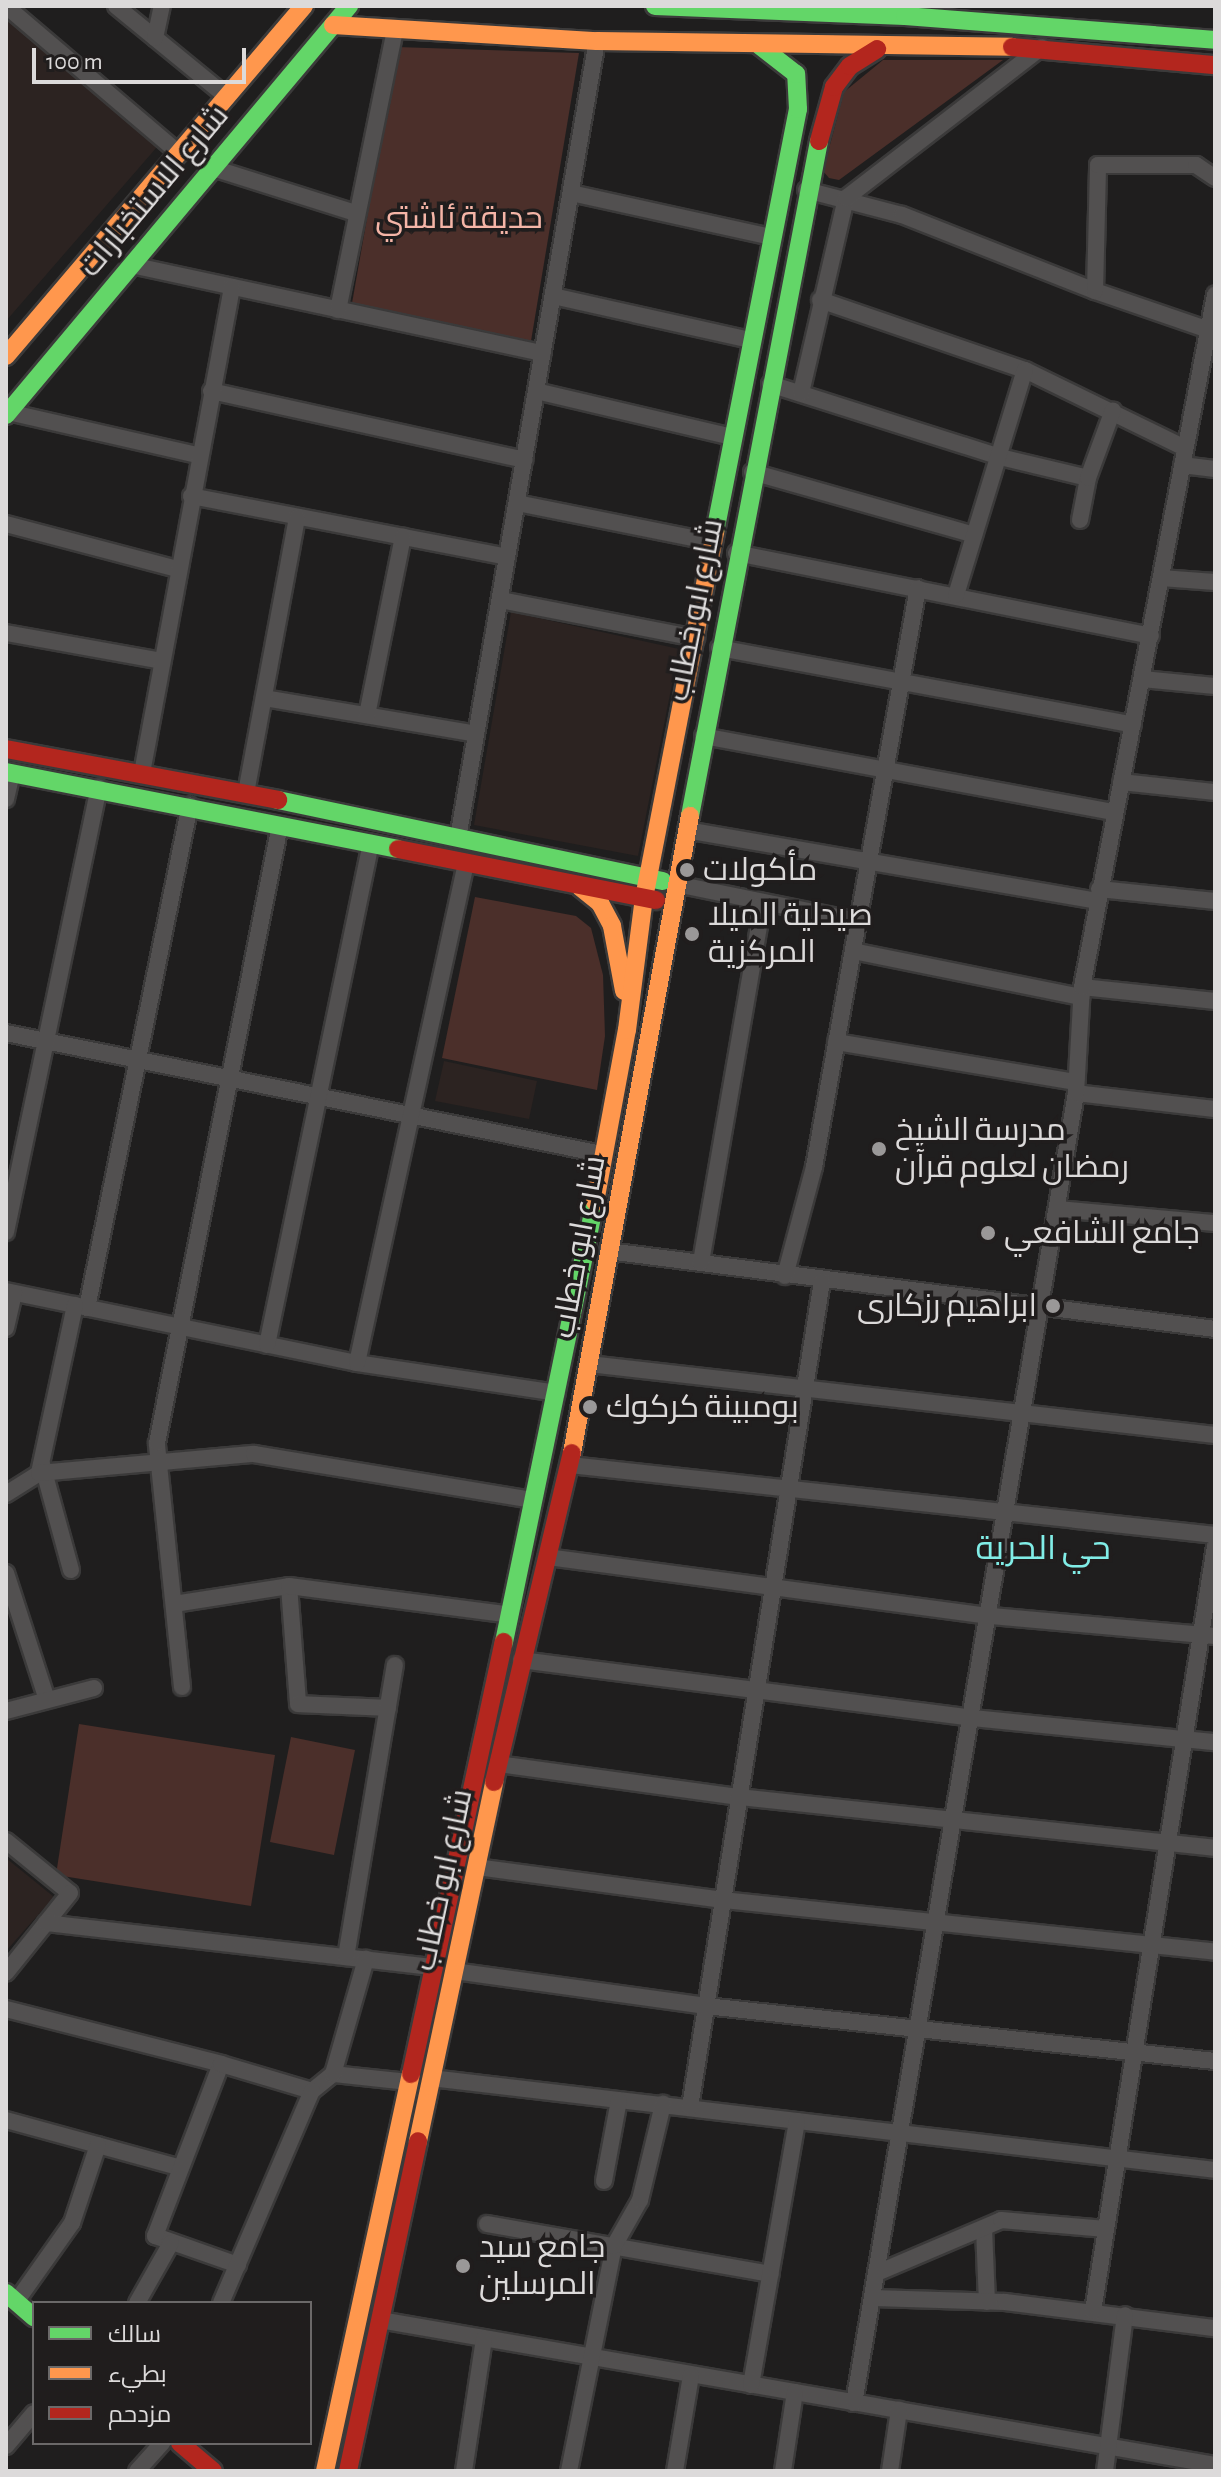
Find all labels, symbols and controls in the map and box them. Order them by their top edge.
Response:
scale bar [36,32,250,82]
text: 100 m [46,50,103,74]
street label: شارع الاستخبارات [71,97,237,285]
park label: حديقة ئاشتي [375,199,543,237]
street label: شارع ابو خطاب [659,516,731,704]
place label: مأكولات [703,851,817,889]
marker: مأكولات [678,861,696,879]
place label: صيدلية الميلا المركزية [708,897,873,972]
marker: صيدلية الميلا المركزية [683,925,701,943]
place label: مدرسة الشيخ رمضان لعلوم قرآن [895,1112,1129,1187]
marker: مدرسة الشيخ رمضان لعلوم قرآن [870,1140,888,1158]
street label: شارع ابو خطاب [544,1153,614,1341]
place label: جامع الشافعي [1004,1214,1200,1252]
marker: جامع الشافعي [979,1224,997,1242]
place label: ابراهيم رزكارى [857,1287,1037,1325]
marker: ابراهيم رزكارى [1044,1297,1062,1315]
place label: بومبينة كركوك [606,1388,799,1426]
marker: بومبينة كركوك [581,1398,599,1416]
district label: حي الحرية [975,1530,1111,1570]
street label: شارع ابو خطاب [405,1786,481,1974]
place label: جامع سيد المرسلين [479,2229,605,2304]
marker: جامع سيد المرسلين [454,2257,472,2275]
legend [32,2301,312,2445]
text: سالك [108,2323,161,2347]
text: بطيء [108,2363,167,2387]
text: مزدحم [108,2403,171,2427]

